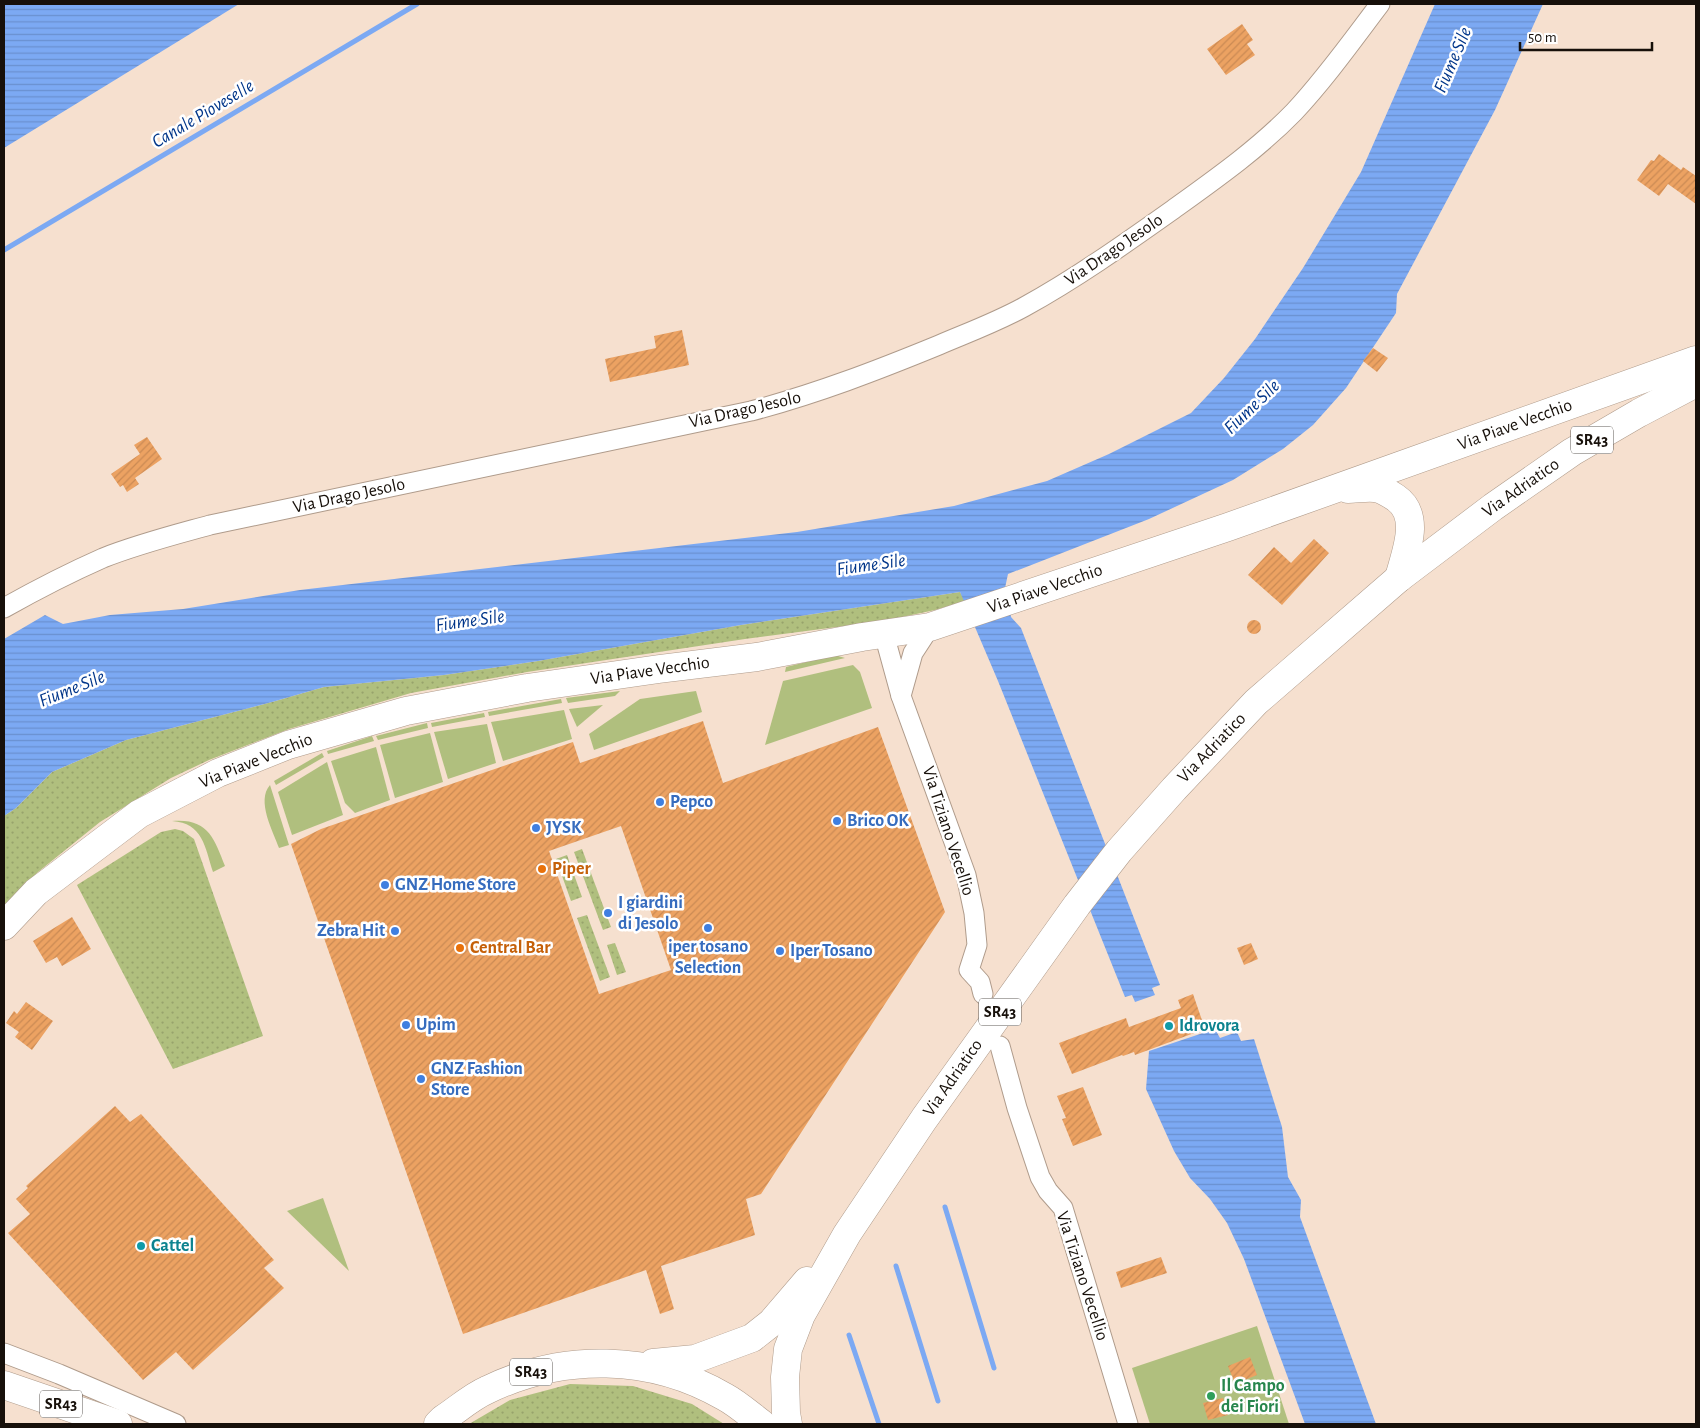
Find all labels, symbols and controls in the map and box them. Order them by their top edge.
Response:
scale bar [1520,20,1652,52]
water label: Fiume Sile [1431,24,1475,96]
text: 50 m [1528,30,1557,45]
water label: Canale Pioveselle [149,76,257,152]
street label: Via Drago Jesolo [1062,211,1167,289]
water label: Fiume Sile [1221,376,1283,438]
street label: Via Drago Jesolo [687,388,803,432]
street label: Via Piave Vecchio [1455,396,1575,454]
road number: SR43 [1571,426,1613,454]
street label: Via Adriatico [1479,455,1563,521]
street label: Via Drago Jesolo [291,475,407,517]
water label: Fiume Sile [835,551,907,579]
street label: Via Piave Vecchio [985,561,1105,617]
water label: Fiume Sile [434,607,506,635]
street label: Via Piave Vecchio [589,654,711,688]
water label: Fiume Sile [36,667,108,711]
street label: Via Adriatico [1174,709,1250,786]
street label: Via Piave Vecchio [197,730,315,792]
street label: Via Tiziano Vecellio [919,764,977,898]
place label: Pepco [670,793,713,811]
marker: Pepco [654,796,666,808]
place label: Brico OK [847,812,909,830]
marker: Brico OK [831,815,843,827]
place label: JYSK [546,819,582,837]
marker: JYSK [530,822,542,834]
place label: Piper [552,860,591,878]
marker: Piper [536,863,548,875]
place label: GNZ Home Store [395,876,516,894]
marker: GNZ Home Store [379,879,391,891]
place label: I giardini di Jesolo [618,894,683,933]
marker: I giardini di Jesolo [602,907,614,919]
place label: Zebra Hit [317,922,385,940]
marker: iper tosano Selection [702,922,714,934]
marker: Zebra Hit [389,925,401,937]
place label: iper tosano Selection [668,938,748,977]
place label: Central Bar [470,939,551,957]
marker: Central Bar [454,942,466,954]
place label: Iper Tosano [790,942,873,960]
marker: Iper Tosano [774,945,786,957]
road number: SR43 [979,999,1021,1026]
place label: Upim [416,1016,456,1034]
place label: Idrovora [1179,1017,1240,1035]
marker: Upim [400,1019,412,1031]
marker: Idrovora [1163,1020,1175,1032]
street label: Via Adriatico [920,1036,986,1120]
place label: GNZ Fashion Store [431,1060,523,1099]
marker: GNZ Fashion Store [415,1073,427,1085]
street label: Via Tiziano Vecellio [1053,1209,1111,1343]
place label: Cattel [151,1237,194,1255]
marker: Cattel [135,1240,147,1252]
road number: SR43 [510,1358,552,1385]
place label: Il Campo dei Fiori [1221,1377,1285,1416]
road number: SR43 [40,1390,82,1418]
marker: Il Campo dei Fiori [1205,1390,1217,1402]

